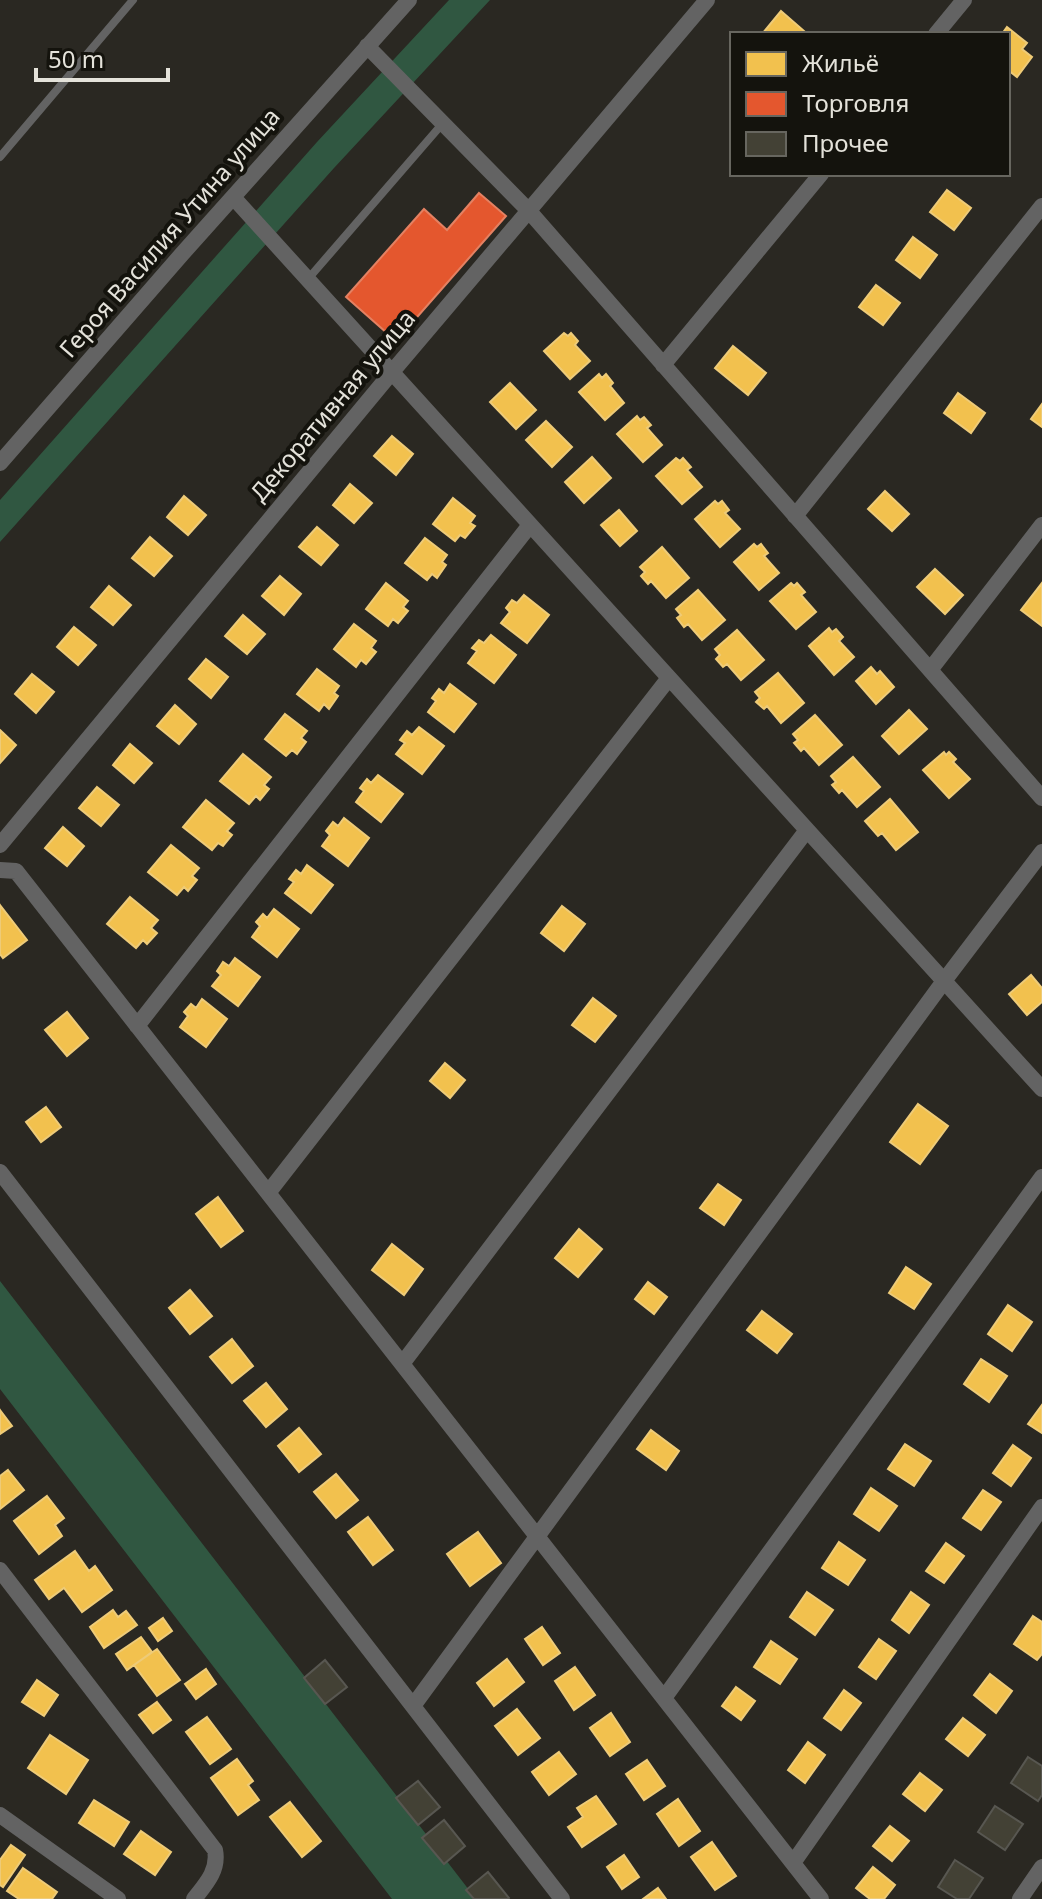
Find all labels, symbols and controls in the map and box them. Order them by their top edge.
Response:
scale bar [36,32,168,82]
legend [730,32,1010,176]
text: 50 m [48,42,104,75]
text: Жильё [802,46,879,79]
text: Торговля [802,86,909,119]
street label: Героя Василия Утина улица [51,100,287,364]
text: Прочее [802,126,889,159]
street label: Декоративная улица [242,302,422,508]

